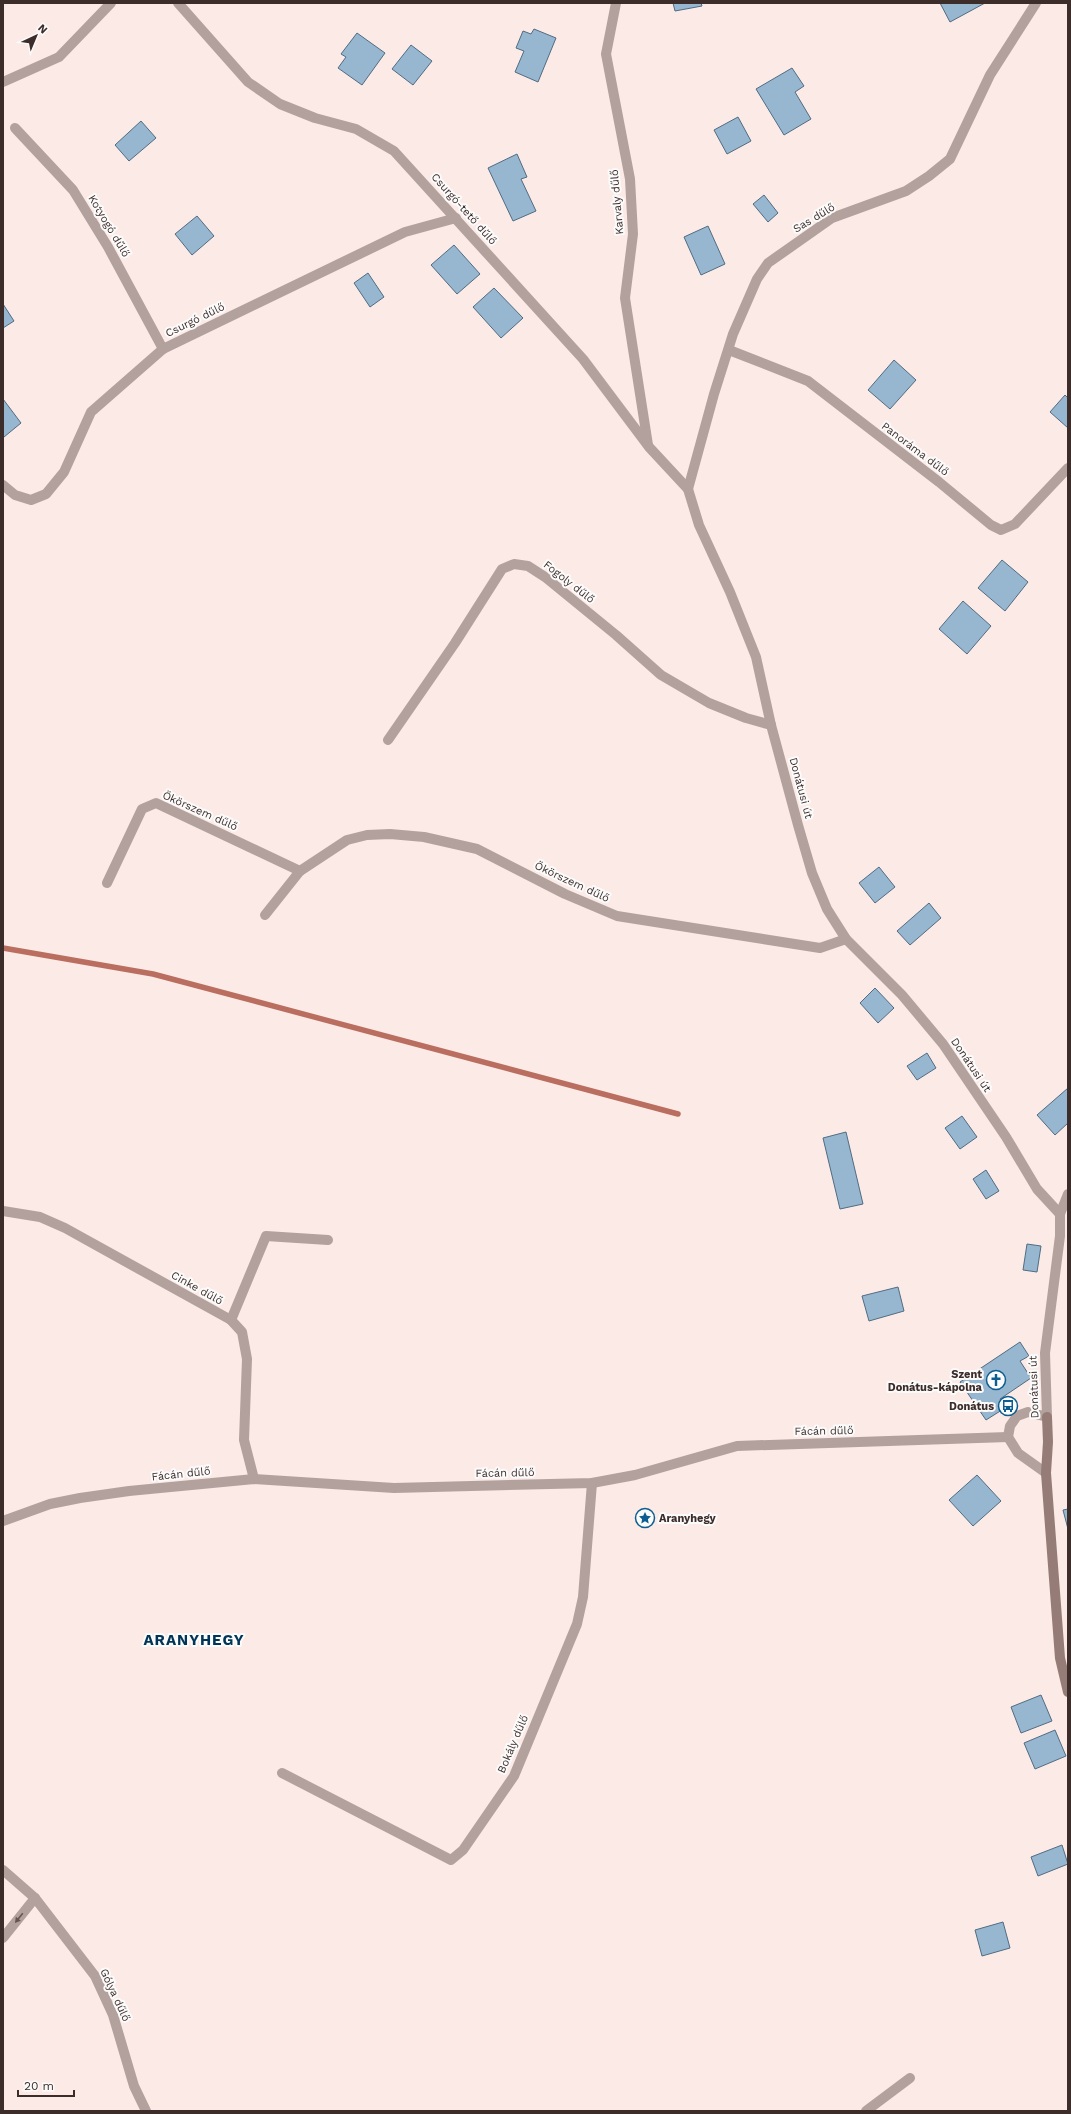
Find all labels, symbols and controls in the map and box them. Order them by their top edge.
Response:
north arrow [16,16,56,56]
text: N [35,22,50,37]
street label: Karvaly dűlő [608,169,626,235]
street label: Csurgó-tető dűlő [429,171,499,247]
street label: Kotyogó dűlő [85,193,133,259]
street label: Sas dűlő [791,200,837,236]
street label: Csurgó dűlő [163,300,227,340]
street label: Panoráma dűlő [879,420,951,478]
street label: Fogoly dűlő [541,558,597,606]
street label: Donátusi út [787,756,815,820]
street label: Ökörszem dűlő [160,788,240,833]
street label: Ökörszem dűlő [533,858,612,905]
street label: Donátusi út [948,1035,994,1095]
street label: Cinke dűlő [169,1268,225,1308]
street label: Donátusi út [1026,1355,1042,1419]
place label: Szent Donátus-kápolna [888,1368,983,1394]
church icon: Szent Donátus-kápolna [985,1369,1007,1391]
bus stop icon: Donátus [997,1395,1019,1417]
place label: Donátus [949,1400,994,1413]
street label: Fácán dűlő [794,1424,854,1438]
street label: Fácán dűlő [151,1464,211,1484]
street label: Fácán dűlő [475,1466,535,1480]
place icon: Aranyhegy [634,1507,656,1529]
place label: Aranyhegy [659,1512,717,1525]
district label: ARANYHEGY [143,1631,245,1649]
street label: Bokály dűlő [495,1713,531,1775]
one-way arrow [15,1913,23,1924]
street label: Gólya dűlő [97,1967,133,2023]
scale bar [18,2072,74,2098]
text: 20 m [24,2079,54,2093]

